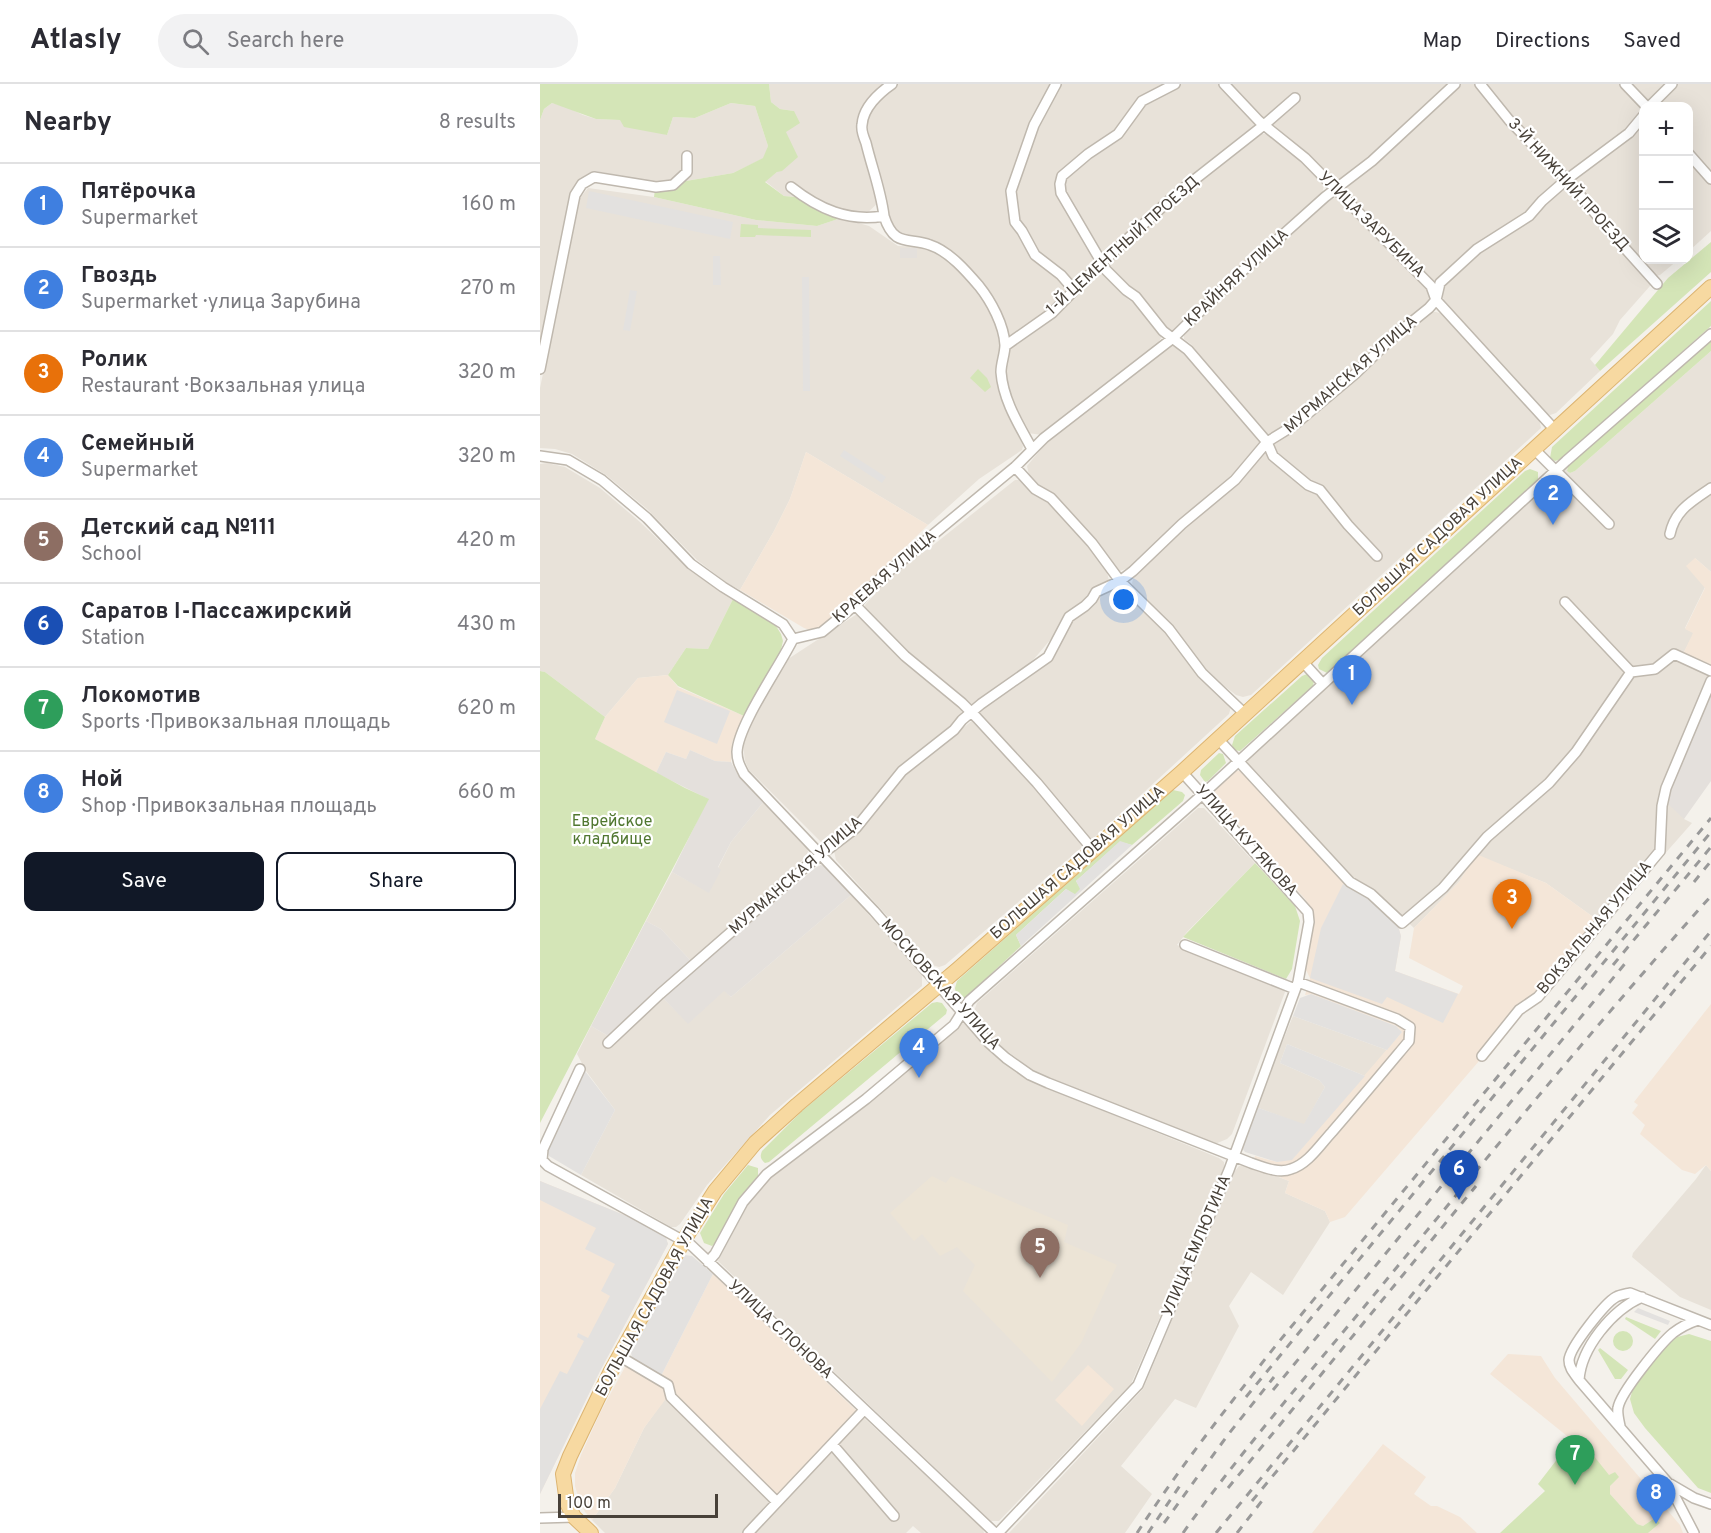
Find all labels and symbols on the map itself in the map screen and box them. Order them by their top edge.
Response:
street label: 3-Й НИЖНИЙ ПРОЕЗД [1503,113,1634,256]
street label: УЛИЦА ЗАРУБИНА [1313,167,1429,283]
street label: 1-Й ЦЕМЕНТНЫЙ ПРОЕЗД [1041,171,1204,320]
street label: КРАЙНЯЯ УЛИЦА [1179,223,1293,331]
street label: МУРМАНСКАЯ УЛИЦА [1280,312,1422,438]
street label: БОЛЬШАЯ САДОВАЯ УЛИЦА [1349,453,1527,621]
pin: 2 [1534,476,1572,525]
street label: КРАЕВАЯ УЛИЦА [829,526,941,628]
your location [1109,585,1138,614]
pin: 1 [1332,656,1372,705]
street label: УЛИЦА КУТЯКОВА [1191,781,1301,901]
street label: БОЛЬШАЯ САДОВАЯ УЛИЦА [987,782,1170,944]
park label: Еврейское кладбище [572,812,652,850]
street label: МУРМАНСКАЯ УЛИЦА [725,813,867,939]
street label: ВОКЗАЛЬНАЯ УЛИЦА [1533,857,1657,999]
pin: 3 [1492,880,1532,929]
street label: МОСКОВСКАЯ УЛИЦА [876,915,1004,1055]
pin: 4 [900,1028,938,1078]
pin: 6 [1440,1150,1478,1200]
street label: УЛИЦА ЕМЛЮТИНА [1158,1172,1236,1320]
street label: БОЛЬШАЯ САДОВАЯ УЛИЦА [592,1194,718,1400]
pin: 5 [1020,1228,1060,1278]
street label: УЛИЦА СЛОНОВА [723,1276,837,1384]
pin: 7 [1556,1436,1594,1485]
pin: 8 [1636,1474,1676,1524]
scale bar [558,1491,718,1518]

